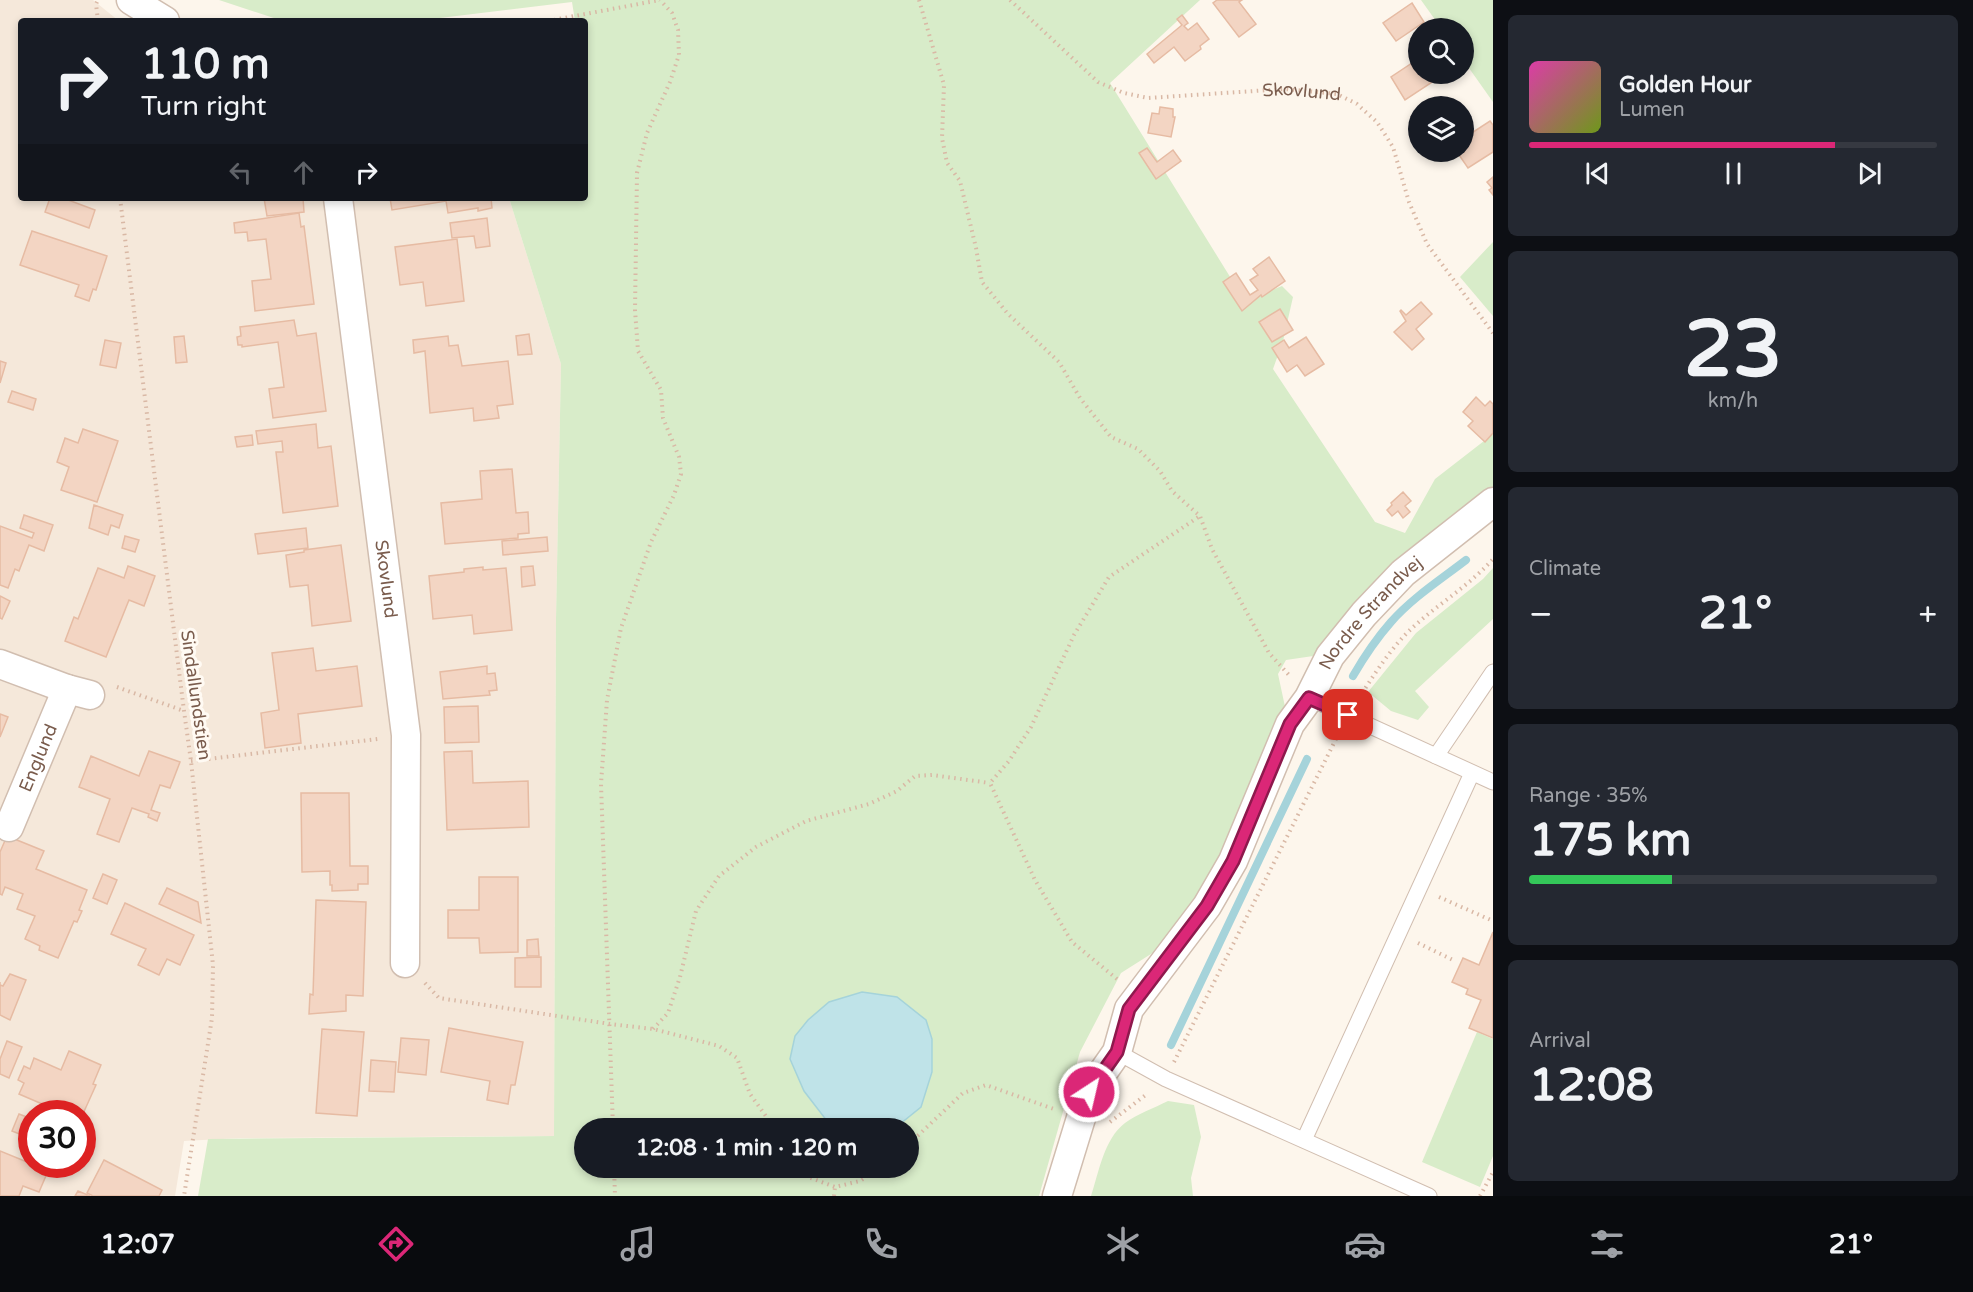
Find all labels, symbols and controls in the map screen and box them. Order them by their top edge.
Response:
map controls [1408,18,1474,162]
button: search [1408,18,1474,84]
text: 110 m [141,39,270,90]
icon: right [42,42,120,120]
text: Golden Hour [1619,72,1751,98]
street label: Skovlund [1262,78,1342,105]
text: Turn right [141,90,267,123]
button: layers [1408,96,1474,162]
text: Lumen [1619,98,1685,122]
icon: left [224,156,257,189]
icon: ahead [287,156,320,189]
icon: right [350,156,383,189]
icon: previous [1581,157,1614,190]
icon: pause [1717,157,1750,190]
icon: next [1853,157,1886,190]
text: 23 [1684,303,1782,397]
text: km/h [1708,389,1758,413]
street label: Skovlund [370,539,402,619]
street label: Nordre Strandvej [1314,551,1427,673]
text: Climate [1529,557,1601,581]
text: 21° [1699,587,1772,641]
text: − [1529,595,1553,634]
text: + [1918,595,1937,634]
street label: Sindallundstien [176,629,216,761]
pin [1322,689,1373,740]
icon: arrive [1331,698,1364,731]
street label: Englund [14,721,62,795]
text: Range · 35% [1529,784,1648,808]
text: 175 km [1529,814,1691,868]
text: Arrival [1529,1029,1591,1053]
text: 12:08 [1529,1059,1654,1113]
position arrow [1057,1060,1121,1124]
speed limit sign: 30 [18,1100,96,1178]
text: 12:08 · 1 min · 120 m [636,1135,857,1161]
icon: directions [375,1223,417,1265]
icon: music [617,1223,659,1265]
icon: phone [860,1223,902,1265]
icon: climate [1102,1223,1144,1265]
icon: car [1344,1223,1386,1265]
icon: filters [1586,1223,1628,1265]
text: 12:07 [100,1228,175,1261]
text: 21° [1829,1228,1873,1261]

